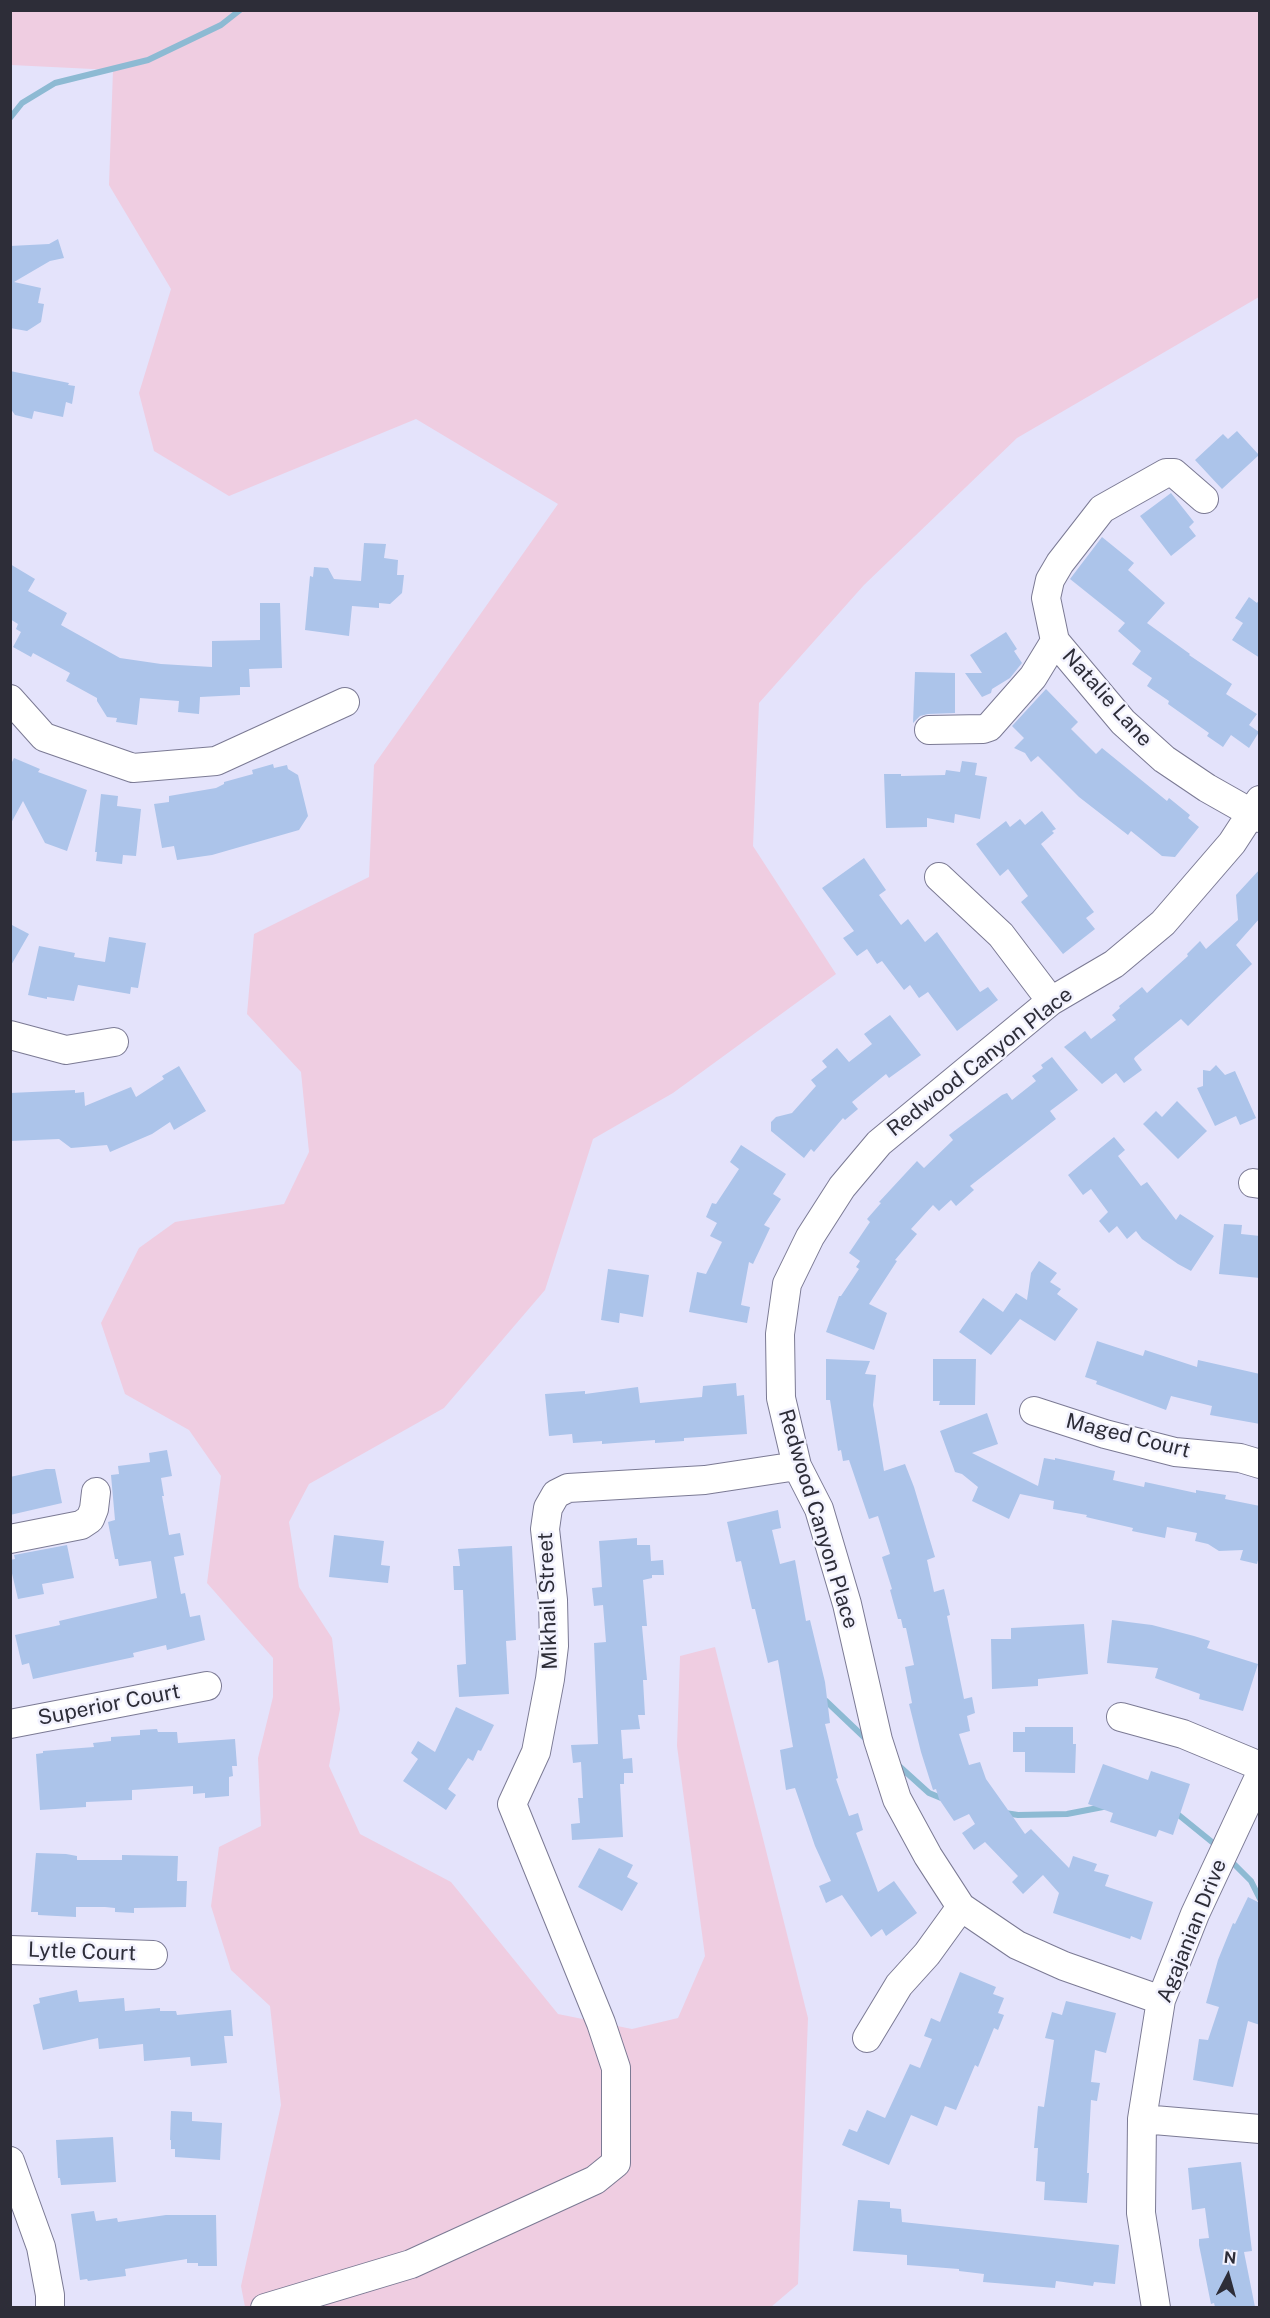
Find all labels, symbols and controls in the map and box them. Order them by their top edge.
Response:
street label: Natalie Lane [1057,644,1157,752]
street label: Redwood Canyon Place [882,982,1078,1142]
street label: Redwood Canyon Place [773,1406,863,1632]
street label: Maged Court [1063,1408,1193,1464]
street label: Mikhail Street [533,1532,563,1670]
street label: Superior Court [36,1679,182,1731]
street label: Agajanian Drive [1152,1856,1232,2006]
street label: Lytle Court [27,1938,137,1966]
north arrow [1198,2246,1258,2306]
text: N [1223,2247,1237,2268]

